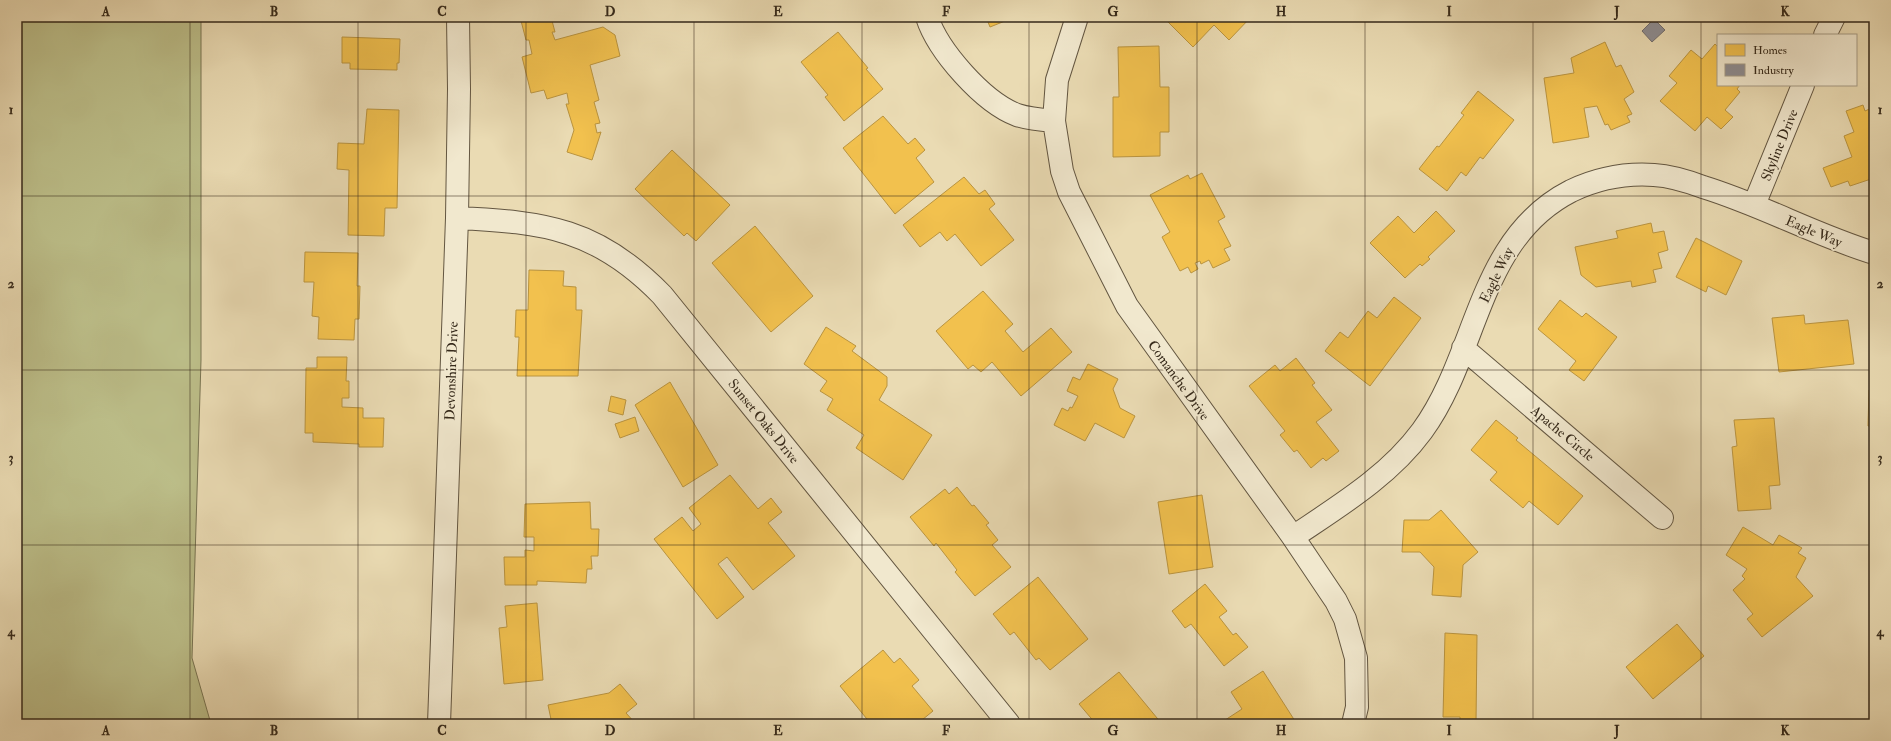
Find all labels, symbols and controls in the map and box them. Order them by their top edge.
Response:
text: A [101,4,111,20]
text: B [270,4,278,20]
text: C [437,4,447,20]
text: D [605,4,616,20]
text: E [773,4,783,20]
text: F [942,4,951,20]
text: G [1108,4,1119,20]
text: H [1276,4,1287,20]
text: I [1446,4,1452,20]
text: J [1613,4,1620,21]
text: K [1780,4,1790,20]
legend [1717,34,1857,86]
text: Homes [1753,43,1787,58]
text: Industry [1753,63,1795,78]
text: 1 [9,102,14,118]
text: 1 [1878,102,1883,118]
street label: Skyline Drive [1757,107,1803,184]
street label: Eagle Way [1783,212,1845,252]
street label: Eagle Way [1476,244,1518,306]
text: 2 [8,276,15,292]
text: 2 [1877,276,1884,292]
street label: Devonshire Drive [441,321,462,421]
street label: Comanche Drive [1144,337,1213,424]
street label: Sunset Oaks Drive [724,376,803,467]
street label: Apache Circle [1526,401,1598,466]
text: 3 [9,450,14,466]
text: 3 [1878,450,1883,466]
text: 4 [6,624,15,640]
text: 4 [1875,624,1884,640]
text: A [101,723,111,739]
text: B [270,723,278,739]
text: C [437,723,447,739]
text: D [605,723,616,739]
text: E [773,723,783,739]
text: F [942,723,951,739]
text: G [1108,723,1119,739]
text: H [1276,723,1287,739]
text: I [1446,723,1452,739]
text: J [1613,723,1620,740]
text: K [1780,723,1790,739]

